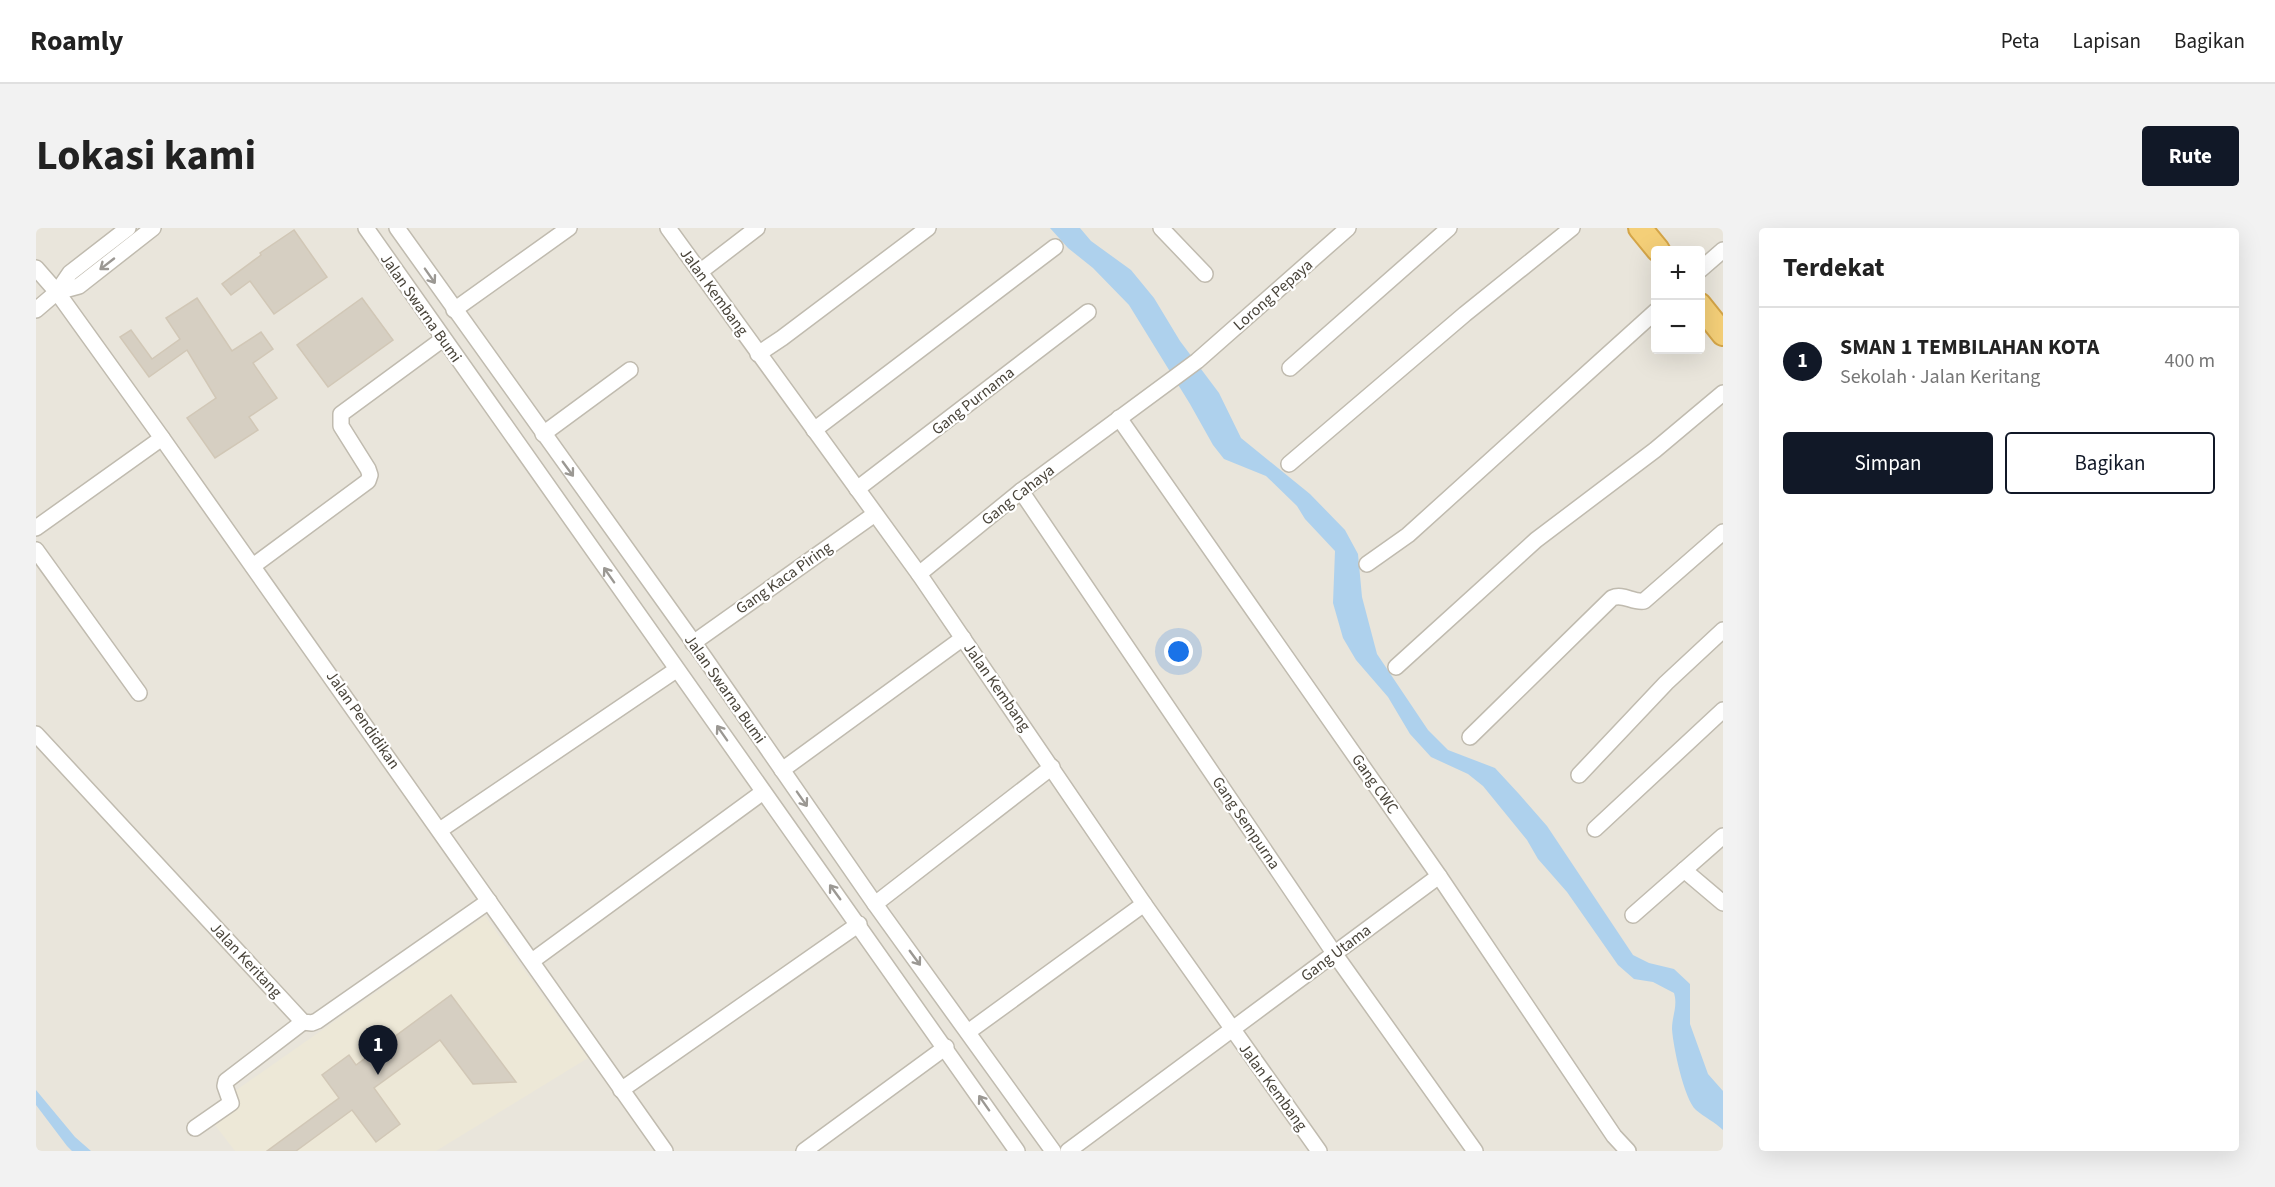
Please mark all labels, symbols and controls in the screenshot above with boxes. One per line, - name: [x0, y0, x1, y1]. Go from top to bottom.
- text: Roamly: [30, 21, 123, 61]
- text: Peta: [2001, 26, 2040, 56]
- text: Lapisan: [2073, 26, 2141, 56]
- text: Bagikan: [2174, 26, 2245, 56]
- text: Lokasi kami: [36, 126, 256, 186]
- button: Rute: [2142, 126, 2239, 186]
- street label: Jalan Kembang: [675, 244, 753, 340]
- map controls: [1651, 246, 1705, 354]
- button: +: [1651, 246, 1705, 300]
- street label: Jalan Swarna Bumi: [375, 249, 467, 367]
- text: Terdekat: [1783, 249, 1885, 286]
- street label: Lorong Pepaya: [1228, 254, 1318, 336]
- one-way arrow: [99, 257, 115, 270]
- one-way arrow: [424, 267, 436, 284]
- button: −: [1651, 300, 1705, 354]
- text: SMAN 1 TEMBILAHAN KOTA: [1840, 331, 2099, 363]
- text: 1: [1797, 347, 1808, 375]
- text: 400 m: [2165, 347, 2215, 375]
- street label: Gang Purnama: [927, 362, 1019, 440]
- text: Sekolah · Jalan Keritang: [1840, 363, 2040, 391]
- button: Simpan: [1783, 432, 1993, 494]
- button: Bagikan: [2005, 432, 2215, 494]
- one-way arrow: [562, 460, 574, 476]
- street label: Gang Cahaya: [977, 460, 1059, 530]
- street label: Gang Kaca Piring: [731, 537, 837, 619]
- one-way arrow: [603, 567, 615, 583]
- street label: Jalan Swarna Bumi: [679, 630, 771, 748]
- your location: [1164, 637, 1193, 666]
- street label: Jalan Kembang: [958, 638, 1036, 736]
- street label: Jalan Pendidikan: [321, 666, 405, 774]
- one-way arrow: [716, 725, 728, 742]
- street label: Gang CWC: [1346, 750, 1404, 818]
- street label: Gang Sempurna: [1207, 772, 1285, 874]
- one-way arrow: [796, 791, 808, 807]
- one-way arrow: [829, 884, 842, 900]
- street label: Jalan Keritang: [205, 917, 287, 1003]
- street label: Gang Utama: [1296, 919, 1376, 987]
- one-way arrow: [909, 950, 921, 966]
- pin: 1: [358, 1026, 398, 1075]
- street label: Jalan Kembang: [1234, 1039, 1312, 1135]
- one-way arrow: [978, 1095, 990, 1111]

